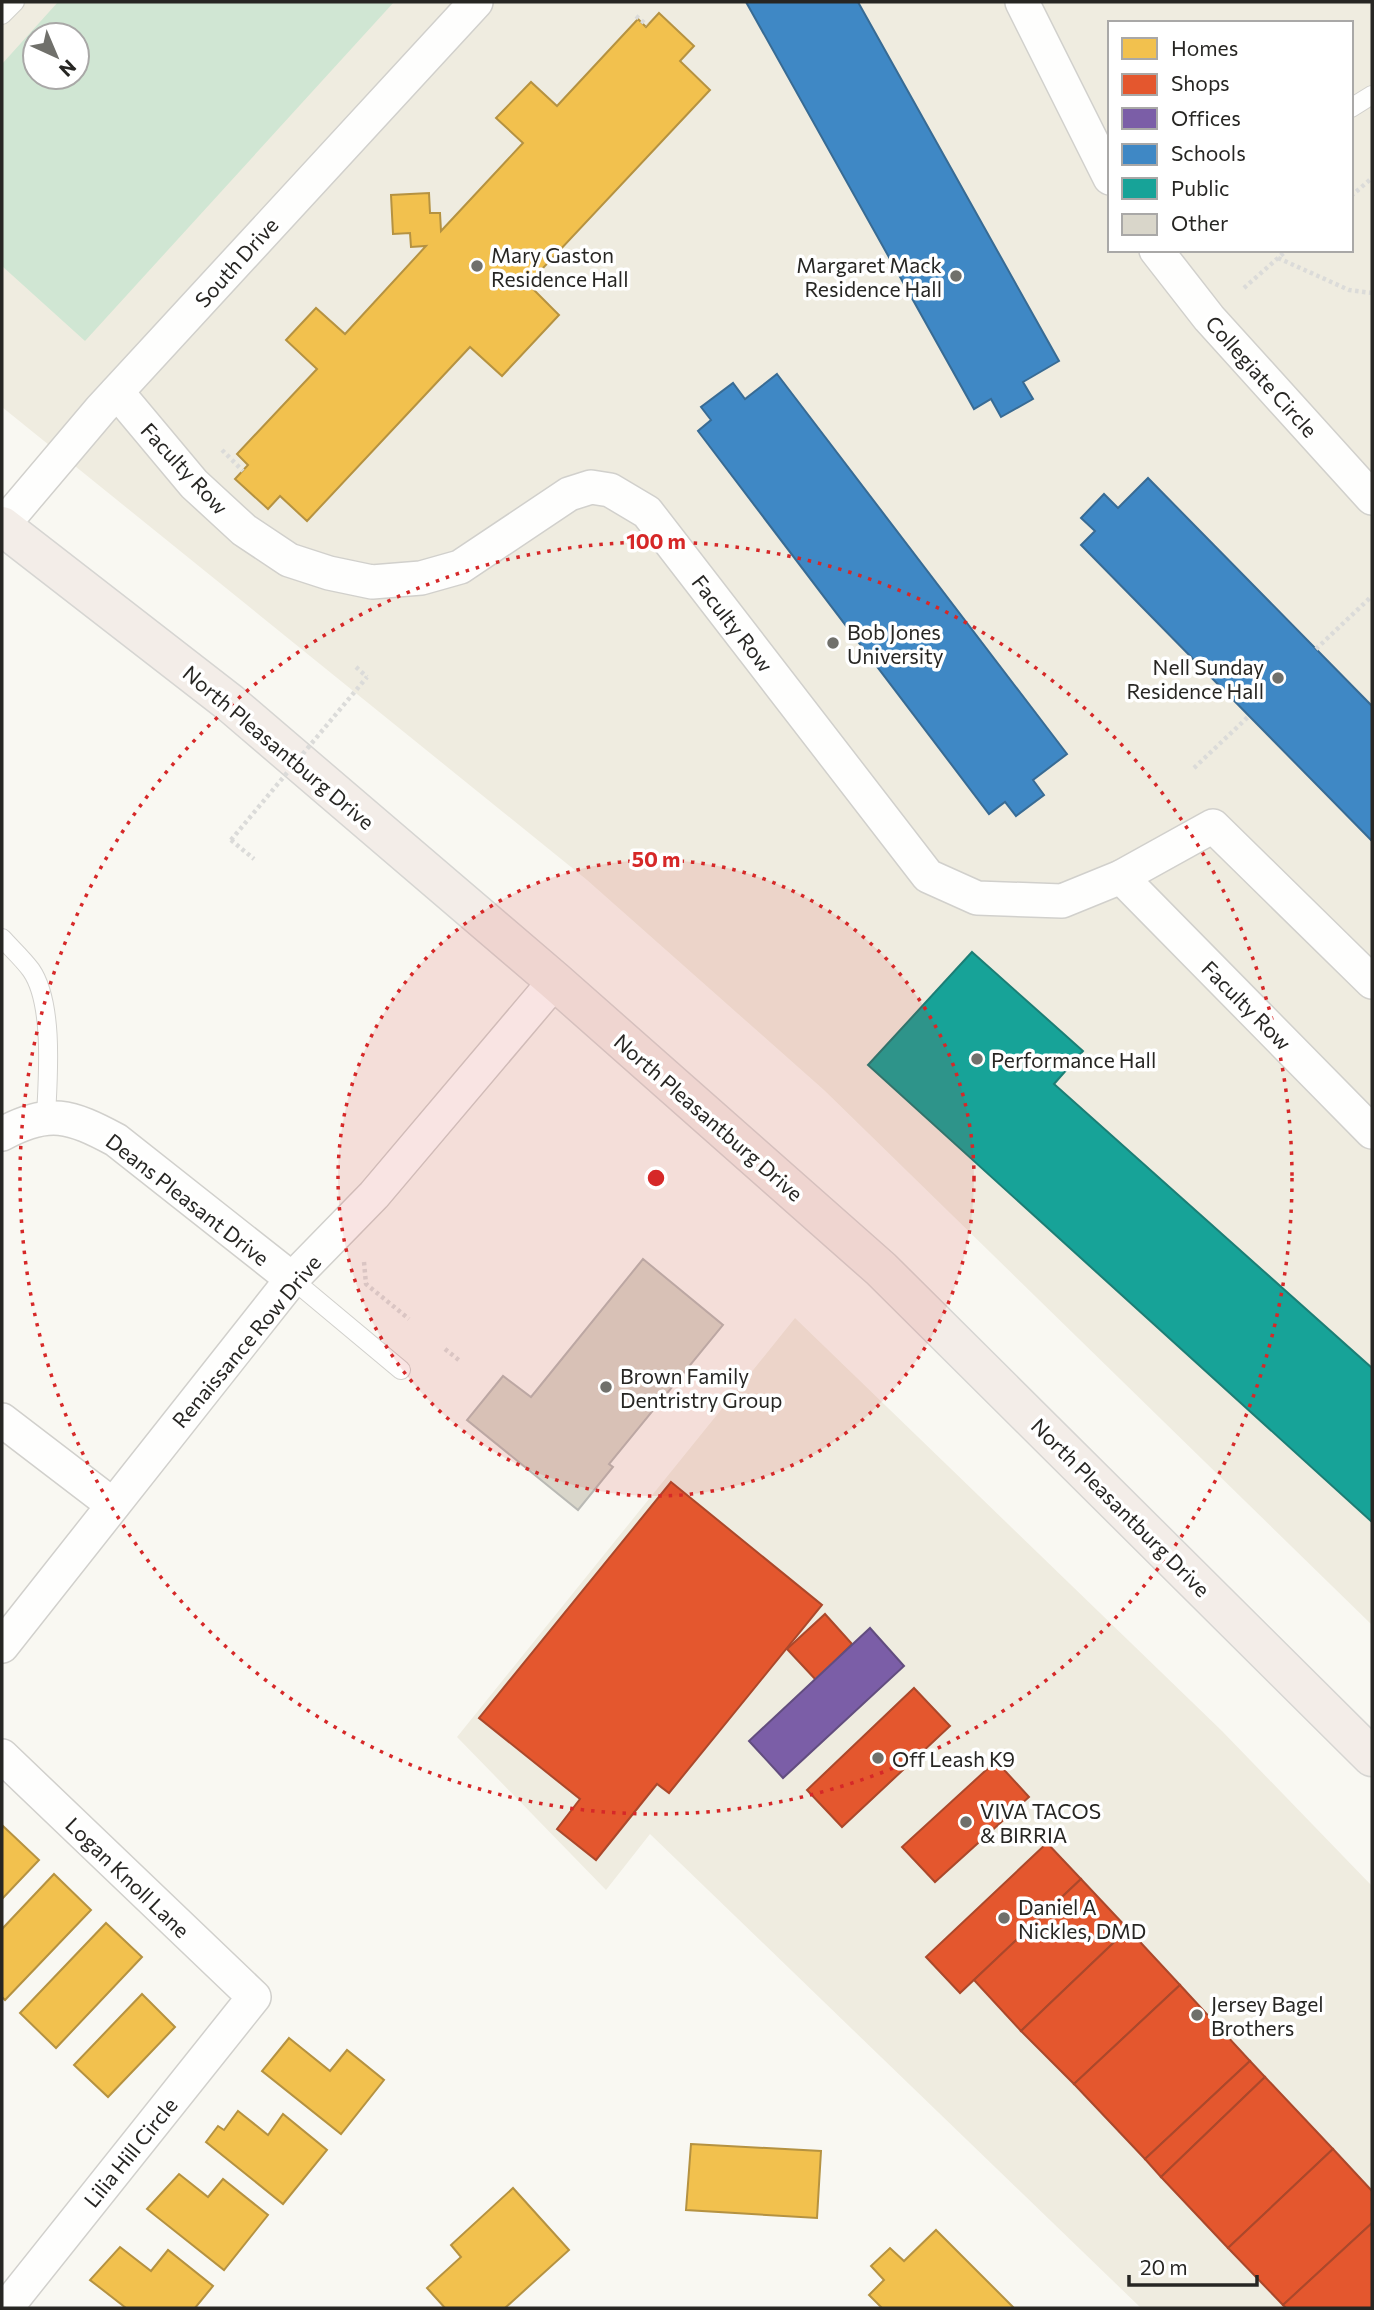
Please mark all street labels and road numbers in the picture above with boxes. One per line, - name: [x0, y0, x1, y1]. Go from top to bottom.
- street label: South Drive: [189, 212, 283, 312]
- street label: Collegiate Circle: [1201, 310, 1323, 442]
- street label: Faculty Row: [136, 417, 234, 519]
- street label: Faculty Row: [687, 570, 779, 677]
- street label: North Pleasantburg Drive: [178, 660, 380, 834]
- street label: Faculty Row: [1197, 955, 1297, 1055]
- street label: North Pleasantburg Drive: [610, 1028, 808, 1206]
- street label: Deans Pleasant Drive: [102, 1128, 274, 1270]
- street label: Renaissance Row Drive: [166, 1250, 326, 1432]
- street label: North Pleasantburg Drive: [1027, 1413, 1215, 1601]
- street label: Logan Knoll Lane: [61, 1812, 195, 1942]
- street label: Lilia Hill Circle: [78, 2092, 182, 2212]

